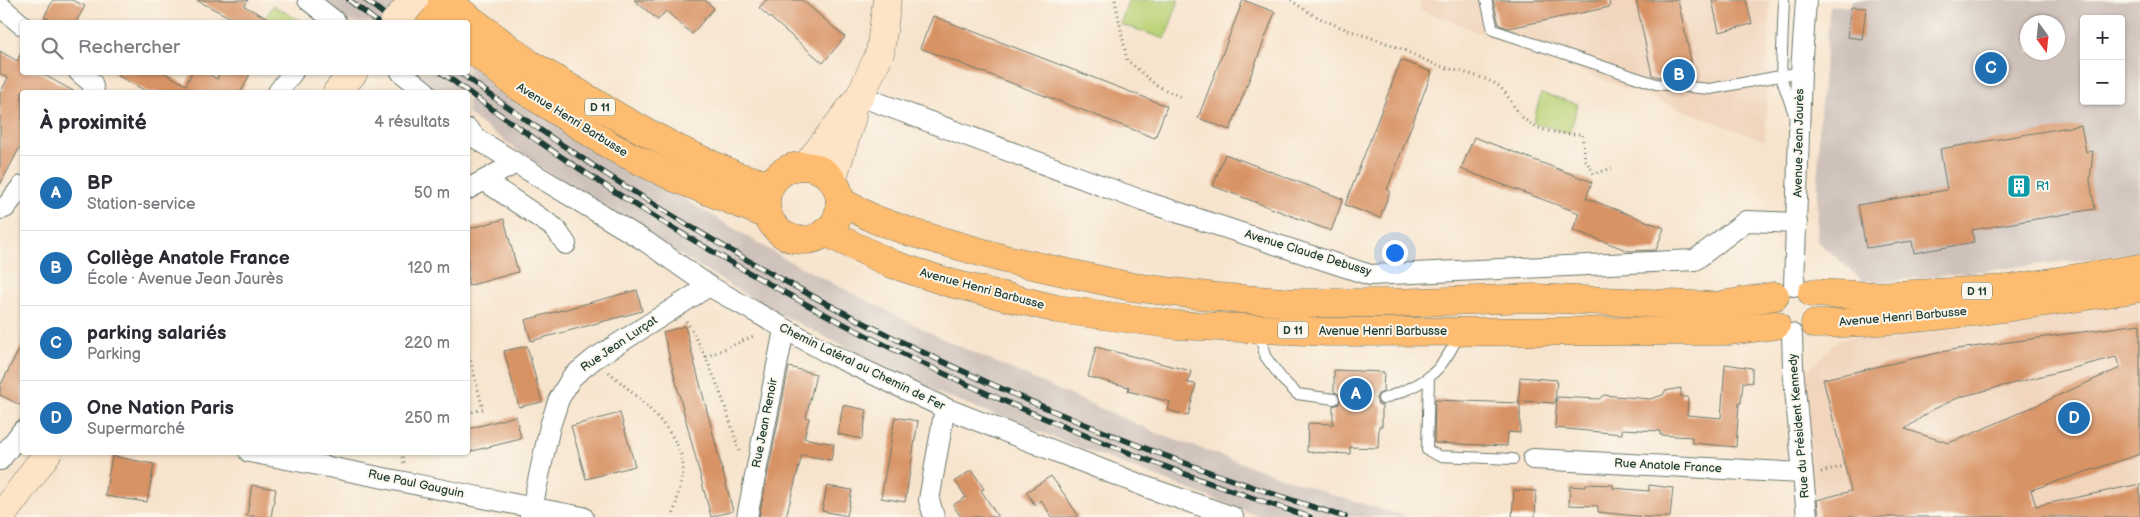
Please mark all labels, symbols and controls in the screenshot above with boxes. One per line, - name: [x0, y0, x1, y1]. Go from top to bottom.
- north arrow: [2020, 15, 2065, 60]
- map controls: [2080, 15, 2125, 105]
- button: +: [2080, 15, 2125, 60]
- search box: [20, 20, 470, 75]
- icon: search: [38, 34, 66, 62]
- text: Rechercher: [78, 36, 180, 59]
- pin: C: [1975, 49, 2007, 87]
- pin: B: [1663, 56, 1695, 94]
- button: −: [2080, 60, 2125, 105]
- street label: Avenue Henri Barbusse: [514, 80, 630, 160]
- street label: Avenue Jean Jaurès: [1791, 88, 1807, 198]
- road number: D 11: [585, 98, 615, 115]
- text: À proximité: [40, 110, 147, 135]
- text: 4 résultats: [374, 113, 450, 132]
- text: BP: [87, 172, 112, 195]
- building icon: R1: [2006, 173, 2032, 199]
- place label: R1: [2036, 179, 2049, 194]
- text: A: [51, 184, 61, 203]
- text: 50 m: [414, 184, 450, 203]
- text: Station-service: [87, 195, 195, 214]
- street label: Avenue Claude Debussy: [1243, 227, 1374, 280]
- your location: [1382, 240, 1408, 266]
- text: Collège Anatole France: [87, 247, 290, 270]
- text: B: [50, 259, 62, 278]
- text: 120 m: [407, 259, 450, 278]
- street label: Avenue Henri Barbusse: [918, 265, 1046, 313]
- text: École · Avenue Jean Jaurès: [87, 270, 283, 289]
- road number: D 11: [1962, 282, 1992, 300]
- street label: Avenue Henri Barbusse: [1838, 304, 1968, 330]
- street label: Rue Jean Lurçat: [578, 313, 661, 375]
- street label: Chemin Latéral au Chemin de Fer: [777, 320, 948, 414]
- text: parking salariés: [87, 322, 226, 345]
- road number: D 11: [1278, 322, 1308, 338]
- street label: Avenue Henri Barbusse: [1319, 324, 1447, 339]
- text: C: [50, 334, 62, 353]
- text: 220 m: [404, 334, 450, 353]
- text: Parking: [87, 345, 141, 364]
- street label: Rue du Président Kennedy: [1785, 352, 1813, 499]
- pin: A: [1340, 375, 1372, 413]
- street label: Rue Jean Renoir: [749, 376, 781, 469]
- text: One Nation Paris: [87, 397, 234, 420]
- pin: D: [2058, 399, 2090, 437]
- text: D: [50, 409, 62, 428]
- text: 250 m: [404, 409, 450, 428]
- text: Supermarché: [87, 420, 185, 439]
- street label: Rue Anatole France: [1614, 456, 1722, 476]
- street label: Rue Paul Gauguin: [367, 467, 466, 502]

